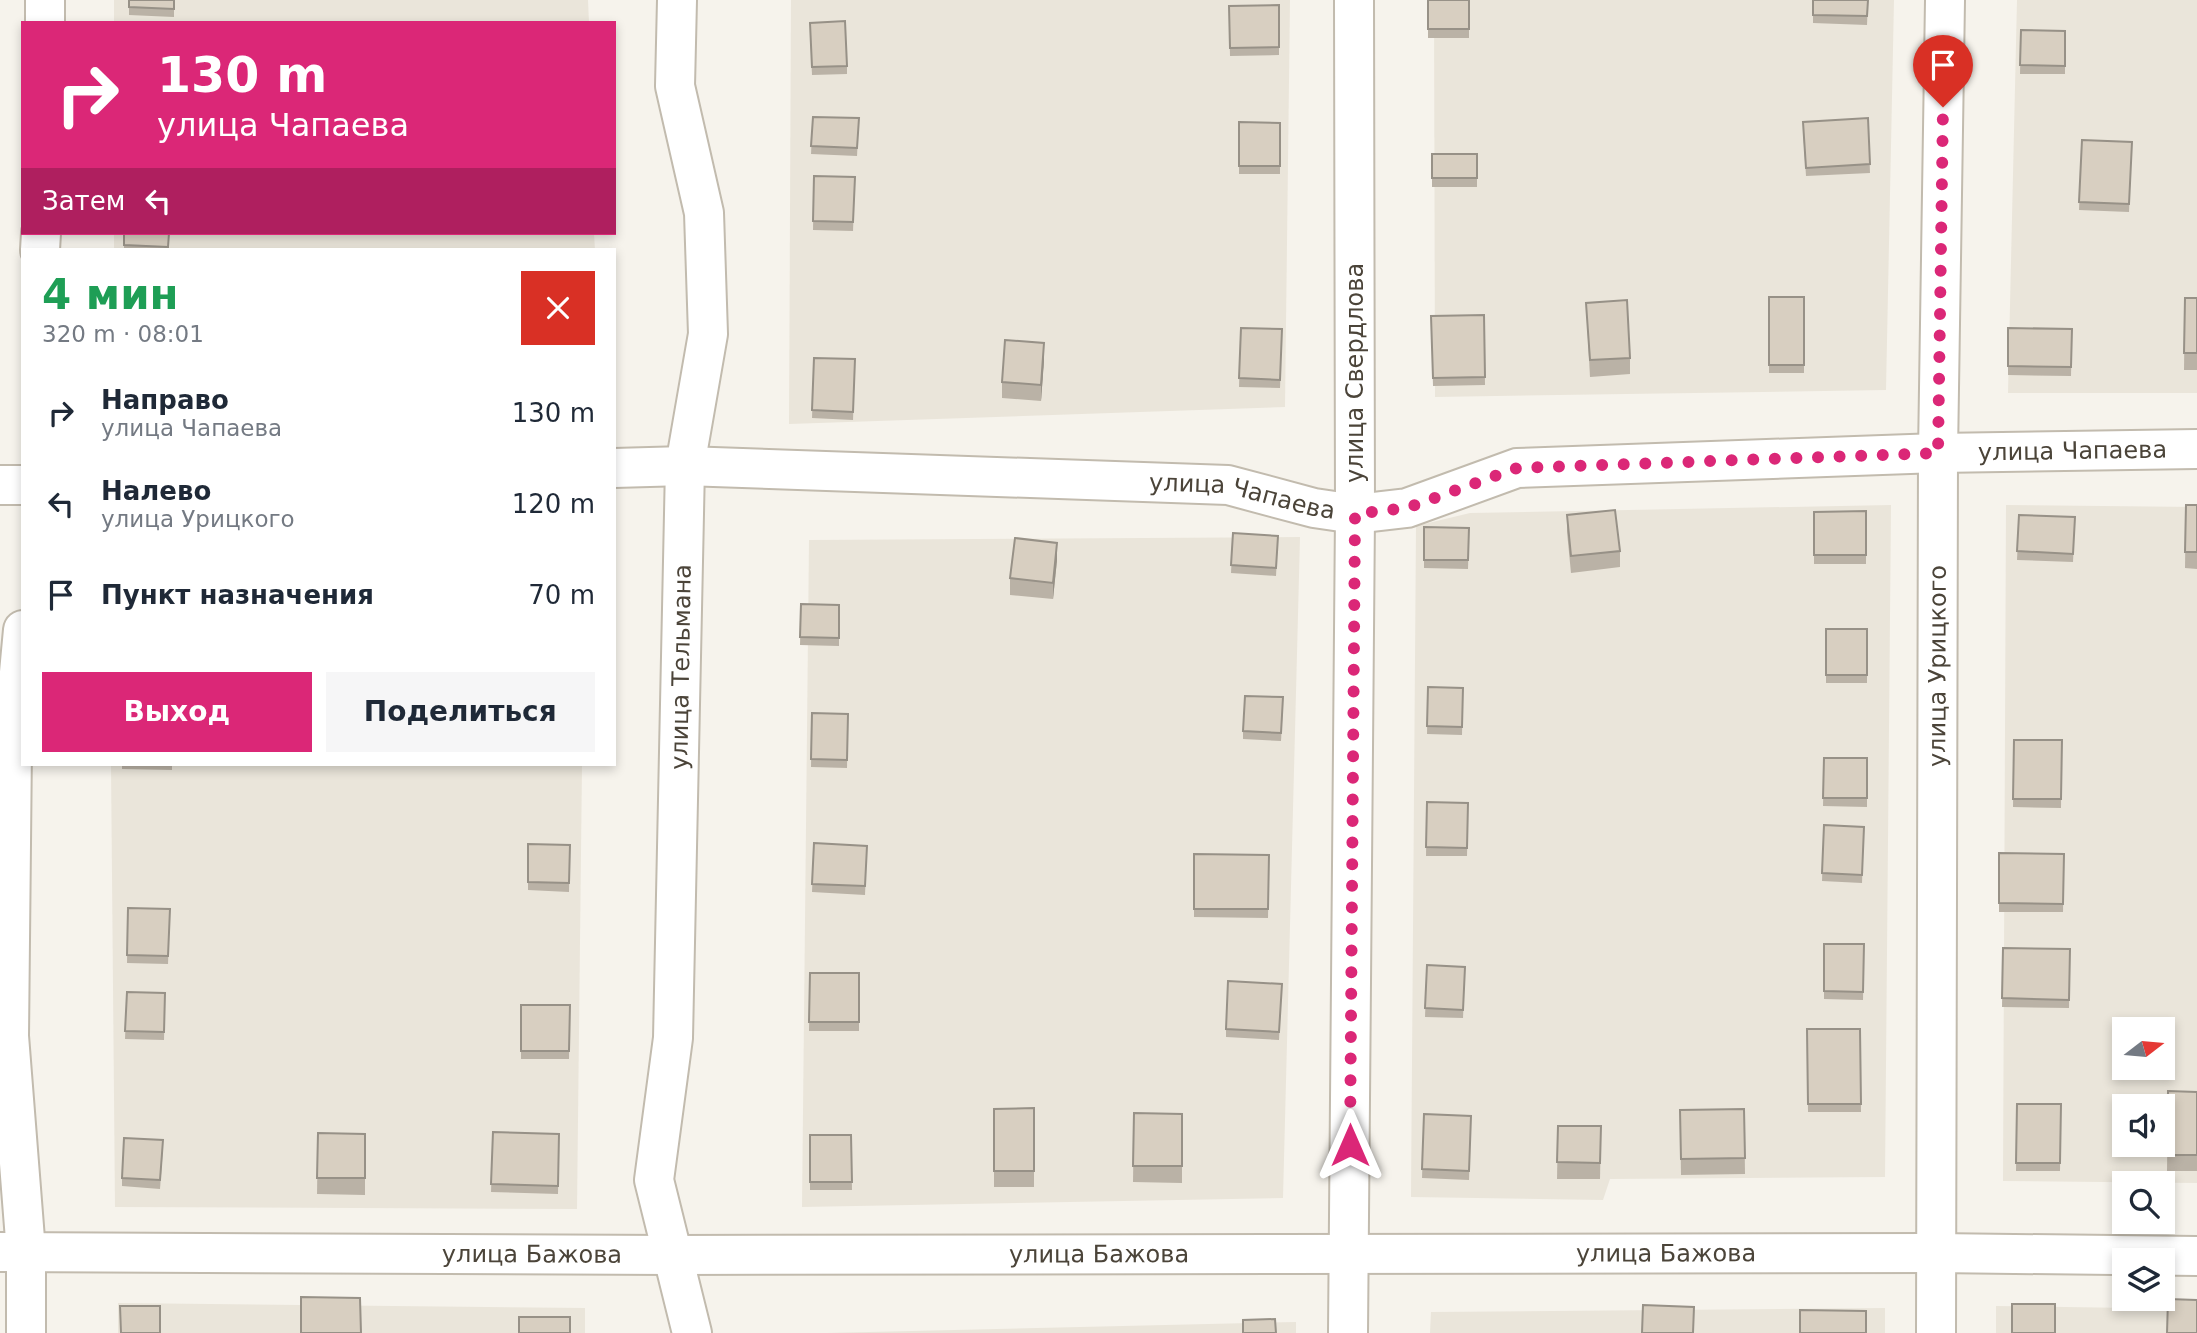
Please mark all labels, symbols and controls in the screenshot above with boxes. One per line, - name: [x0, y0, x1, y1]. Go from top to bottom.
- pin: [1913, 35, 1973, 107]
- icon: arrive: [1924, 46, 1962, 84]
- text: 130 m: [157, 47, 327, 104]
- icon: right: [42, 49, 133, 140]
- text: улица Чапаева: [157, 106, 409, 144]
- icon: left: [139, 182, 177, 220]
- text: Затем: [42, 186, 125, 216]
- street label: улица Свердлова: [1341, 263, 1369, 483]
- text: 4 мин: [42, 270, 179, 319]
- button: close: [521, 271, 595, 345]
- text: 320 m · 08:01: [42, 321, 204, 347]
- text: Направо: [101, 385, 229, 415]
- icon: right: [42, 394, 80, 432]
- text: 130 m: [512, 398, 595, 428]
- text: улица Чапаева: [101, 415, 282, 441]
- street label: улица Чапаева: [1978, 435, 2167, 466]
- street label: улица Чапаева: [1149, 468, 1337, 525]
- text: Налево: [101, 476, 211, 506]
- icon: left: [42, 485, 80, 523]
- text: 120 m: [512, 489, 595, 519]
- text: улица Урицкого: [101, 506, 295, 532]
- street label: улица Тельмана: [665, 564, 697, 770]
- street label: улица Урицкого: [1923, 565, 1952, 767]
- icon: arrive: [42, 576, 80, 614]
- text: Пункт назначения: [101, 580, 374, 610]
- text: 70 m: [528, 580, 595, 610]
- button: Выход: [42, 672, 312, 752]
- button: Поделиться: [326, 672, 595, 752]
- north arrow: [2112, 1017, 2175, 1080]
- map controls: [2112, 1017, 2175, 1311]
- button: sound: [2112, 1094, 2175, 1157]
- position arrow: [1313, 1108, 1387, 1182]
- button: search: [2112, 1171, 2175, 1234]
- street label: улица Бажова: [1576, 1239, 1756, 1268]
- street label: улица Бажова: [442, 1240, 622, 1269]
- street label: улица Бажова: [1009, 1240, 1189, 1268]
- button: layers: [2112, 1248, 2175, 1311]

